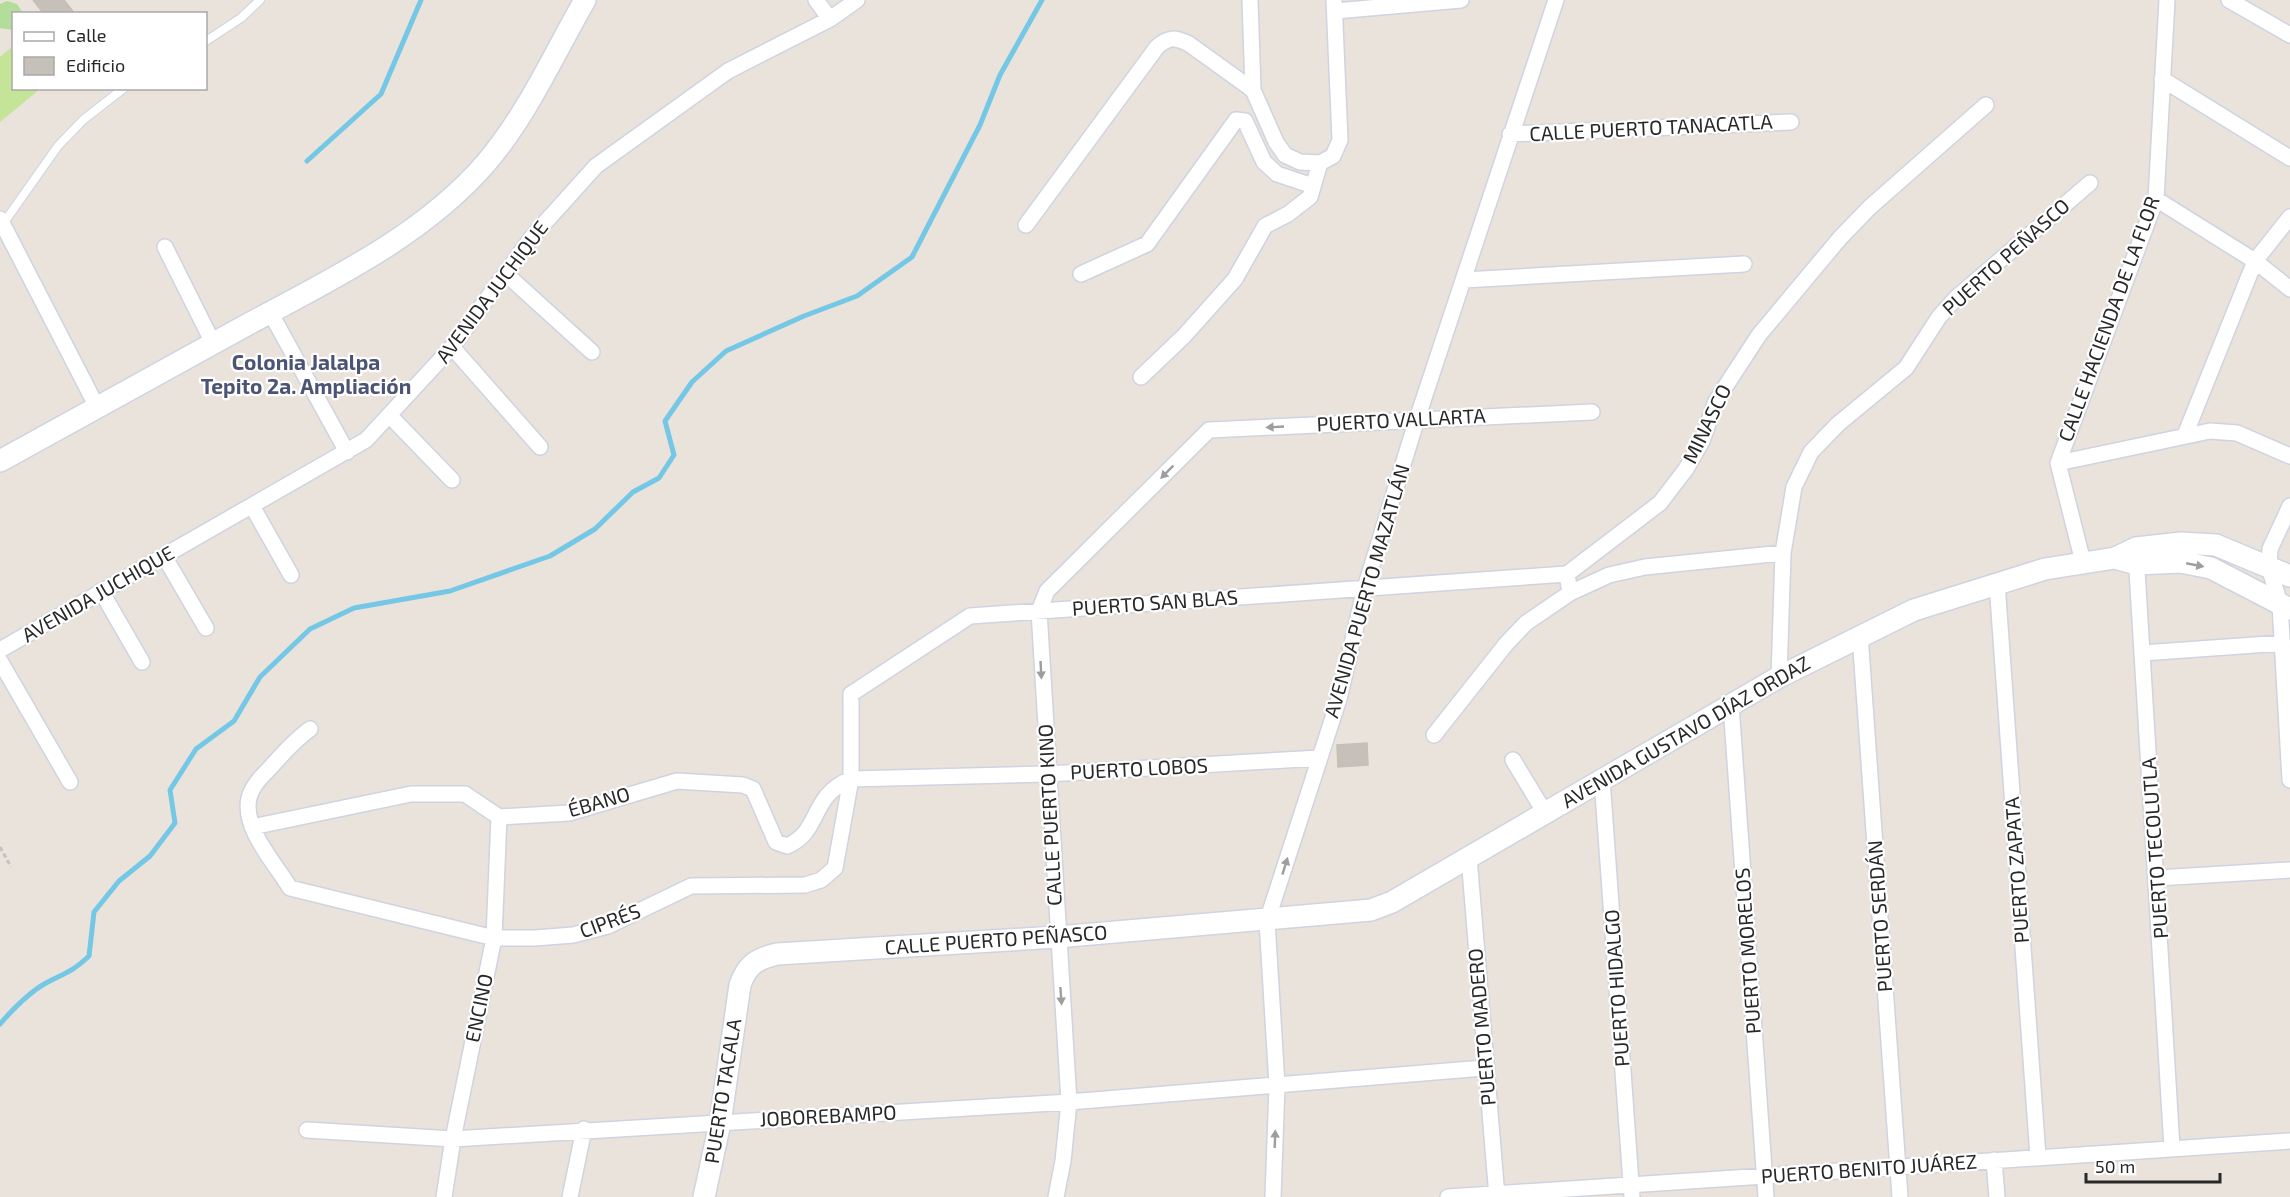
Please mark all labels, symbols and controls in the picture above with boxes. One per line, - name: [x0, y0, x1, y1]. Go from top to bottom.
- legend: [12, 12, 207, 90]
- text: Calle: [66, 24, 107, 46]
- text: Edificio: [66, 54, 125, 76]
- street label: CALLE PUERTO TANACATLA: [1529, 109, 1774, 145]
- street label: PUERTO PEÑASCO: [1937, 193, 2074, 320]
- street label: CALLE HACIENDA DE LA FLOR: [2052, 193, 2164, 445]
- street label: AVENIDA JUCHIQUE: [430, 216, 552, 367]
- district label: Colonia Jalalpa Tepito 2a. Ampliación: [201, 349, 411, 398]
- street label: MINASCO: [1677, 380, 1736, 467]
- street label: PUERTO VALLARTA: [1316, 403, 1487, 435]
- one-way arrow: [1265, 422, 1284, 431]
- street label: AVENIDA PUERTO MAZATLÁN: [1318, 461, 1414, 720]
- one-way arrow: [1161, 464, 1175, 478]
- street label: AVENIDA JUCHIQUE: [17, 540, 178, 646]
- one-way arrow: [2186, 561, 2205, 570]
- street label: PUERTO SAN BLAS: [1071, 584, 1239, 620]
- street label: AVENIDA GUSTAVO DÍAZ ORDAZ: [1557, 650, 1814, 812]
- one-way arrow: [1037, 660, 1046, 679]
- street label: CALLE PUERTO KINO: [1032, 723, 1066, 907]
- street label: PUERTO LOBOS: [1069, 752, 1208, 784]
- street label: PUERTO TECOLUTLA: [2136, 756, 2172, 940]
- street label: ÉBANO: [565, 781, 633, 821]
- street label: PUERTO ZAPATA: [1999, 796, 2033, 944]
- street label: PUERTO SERDÁN: [1862, 839, 1896, 993]
- one-way arrow: [1281, 857, 1290, 875]
- street label: PUERTO MORELOS: [1729, 867, 1765, 1035]
- street label: CIPRÉS: [576, 898, 643, 942]
- street label: PUERTO HIDALGO: [1599, 909, 1633, 1068]
- street label: CALLE PUERTO PEÑASCO: [884, 919, 1108, 959]
- street label: PUERTO MADERO: [1462, 947, 1500, 1107]
- street label: ENCINO: [459, 971, 497, 1044]
- one-way arrow: [1056, 986, 1066, 1005]
- street label: PUERTO TACALA: [699, 1016, 745, 1165]
- street label: JOBOREBAMPO: [759, 1099, 897, 1131]
- one-way arrow: [1270, 1129, 1280, 1148]
- scale bar: [2086, 1146, 2220, 1184]
- street label: PUERTO BENITO JUÁREZ: [1760, 1148, 1978, 1188]
- text: 50 m: [2095, 1155, 2135, 1177]

